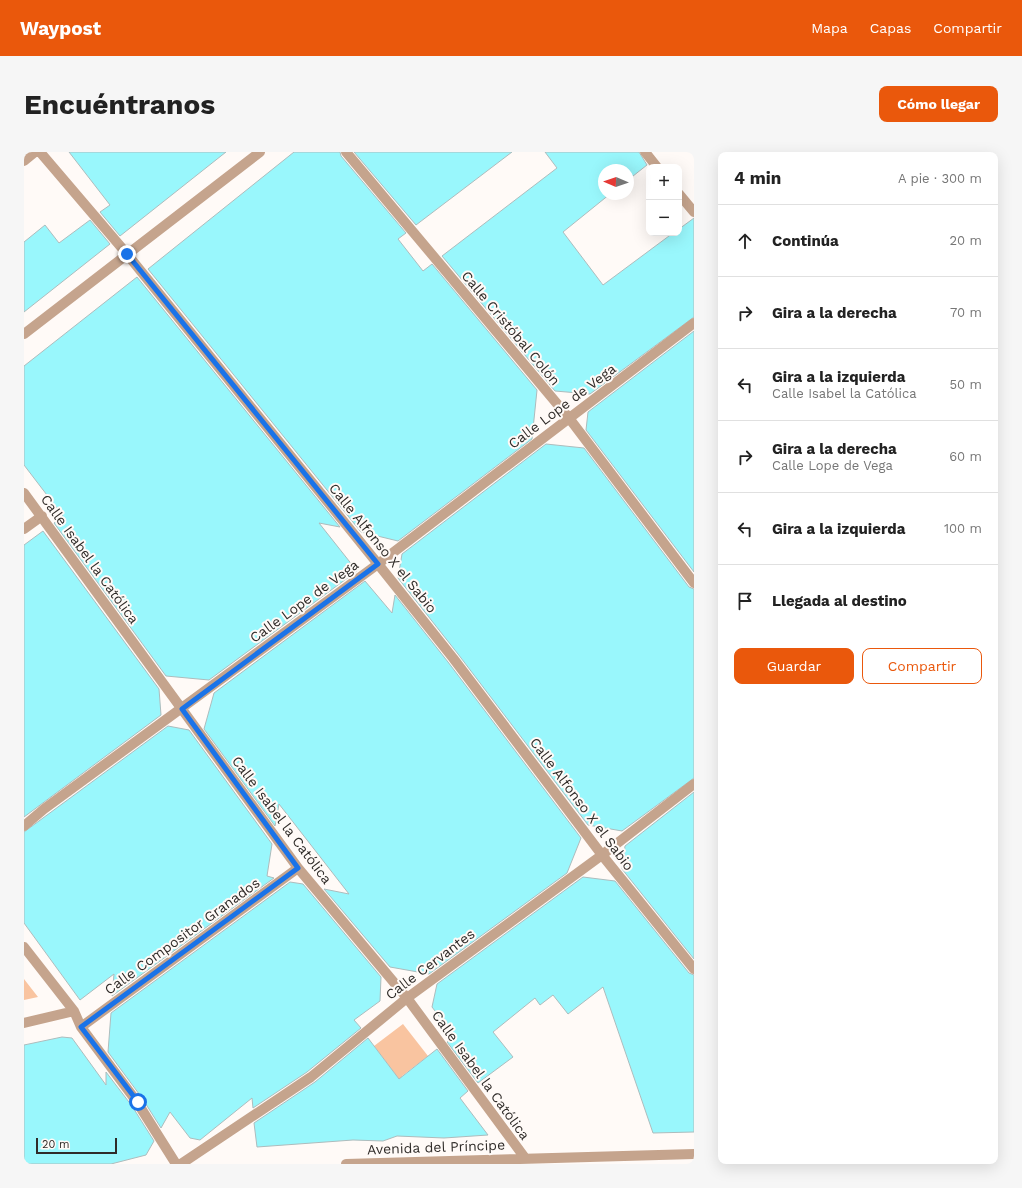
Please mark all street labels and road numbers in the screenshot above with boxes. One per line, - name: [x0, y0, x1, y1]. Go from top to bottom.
- street label: Calle Cristóbal Colón: [459, 268, 563, 388]
- street label: Calle Lope de Vega: [505, 360, 619, 452]
- street label: Calle Alfonso X el Sabio: [326, 480, 440, 616]
- street label: Calle Isabel la Católica: [38, 491, 142, 627]
- street label: Calle Lope de Vega: [247, 556, 361, 646]
- street label: Calle Alfonso X el Sabio: [527, 734, 637, 874]
- street label: Calle Isabel la Católica: [229, 753, 335, 887]
- street label: Calle Compositor Granados: [101, 874, 263, 998]
- street label: Calle Cervantes: [382, 925, 478, 1003]
- street label: Calle Isabel la Católica: [429, 1007, 533, 1143]
- street label: Avenida del Príncipe: [367, 1137, 505, 1157]

